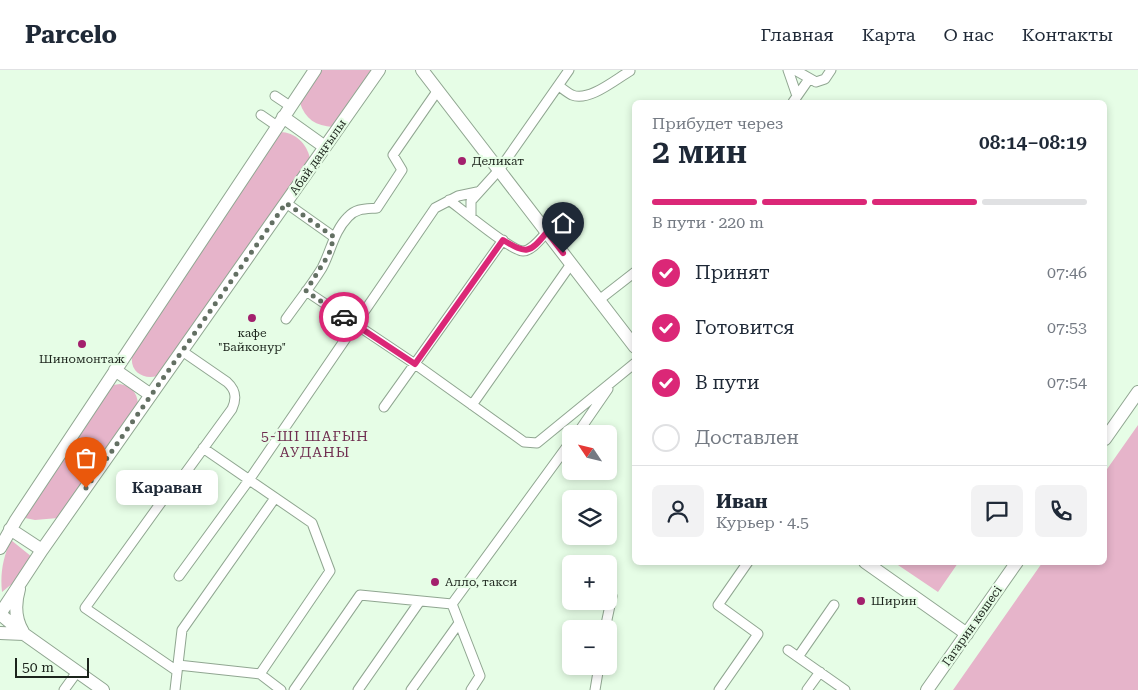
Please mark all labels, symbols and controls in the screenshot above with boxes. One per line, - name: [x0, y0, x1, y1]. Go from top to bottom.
- text: Parcelo: [25, 21, 117, 49]
- text: Главная: [761, 24, 834, 45]
- text: Карта: [862, 24, 916, 45]
- text: О нас: [944, 24, 994, 45]
- text: Контакты: [1022, 24, 1113, 45]
- text: Прибудет через: [652, 114, 783, 133]
- street label: Абай даңғылы: [287, 117, 349, 197]
- text: 08:14–08:19: [979, 131, 1087, 154]
- text: 2 мин: [652, 133, 747, 171]
- place label: Деликат: [472, 154, 524, 168]
- marker: Деликат: [456, 155, 468, 167]
- pin: [542, 202, 584, 253]
- icon: home: [549, 209, 577, 237]
- text: В пути · 220 m: [652, 213, 764, 232]
- icon: check: [652, 259, 680, 287]
- text: Принят: [695, 261, 770, 284]
- text: 07:46: [1047, 263, 1087, 282]
- courier: [319, 292, 369, 342]
- icon: car: [330, 303, 358, 331]
- marker: кафе "Байконур": [246, 312, 258, 324]
- icon: check: [652, 314, 680, 342]
- text: Готовится: [695, 316, 794, 339]
- text: 07:53: [1047, 318, 1087, 337]
- place label: кафе "Байконур": [218, 326, 286, 354]
- marker: Шиномонтаж: [76, 338, 88, 350]
- place label: Шиномонтаж: [39, 352, 125, 366]
- icon: check: [652, 369, 680, 397]
- text: В пути: [695, 371, 759, 394]
- text: 07:54: [1047, 373, 1087, 392]
- north arrow: [562, 425, 618, 480]
- map controls: [562, 425, 617, 675]
- text: Доставлен: [695, 426, 799, 449]
- district label: 5-ШІ ШАҒЫН АУДАНЫ: [261, 428, 369, 460]
- pin: [65, 437, 107, 488]
- icon: bag: [72, 444, 100, 472]
- callout: Караван: [116, 470, 218, 506]
- text: Караван: [132, 478, 202, 497]
- button: person: [652, 485, 704, 537]
- button: chat: [971, 485, 1023, 537]
- button: phone: [1035, 485, 1087, 537]
- button: layers: [562, 490, 617, 545]
- text: Иван: [716, 490, 768, 513]
- text: Курьер · 4.5: [716, 513, 809, 532]
- button: +: [562, 555, 617, 610]
- place label: Алло, такси: [445, 575, 517, 589]
- marker: Алло, такси: [429, 576, 441, 588]
- street label: Гагарин көшесі: [939, 583, 1005, 669]
- place label: Ширин: [871, 594, 917, 608]
- marker: Ширин: [855, 595, 867, 607]
- button: −: [562, 620, 617, 675]
- scale bar: [15, 655, 89, 678]
- text: 50 m: [22, 659, 54, 675]

